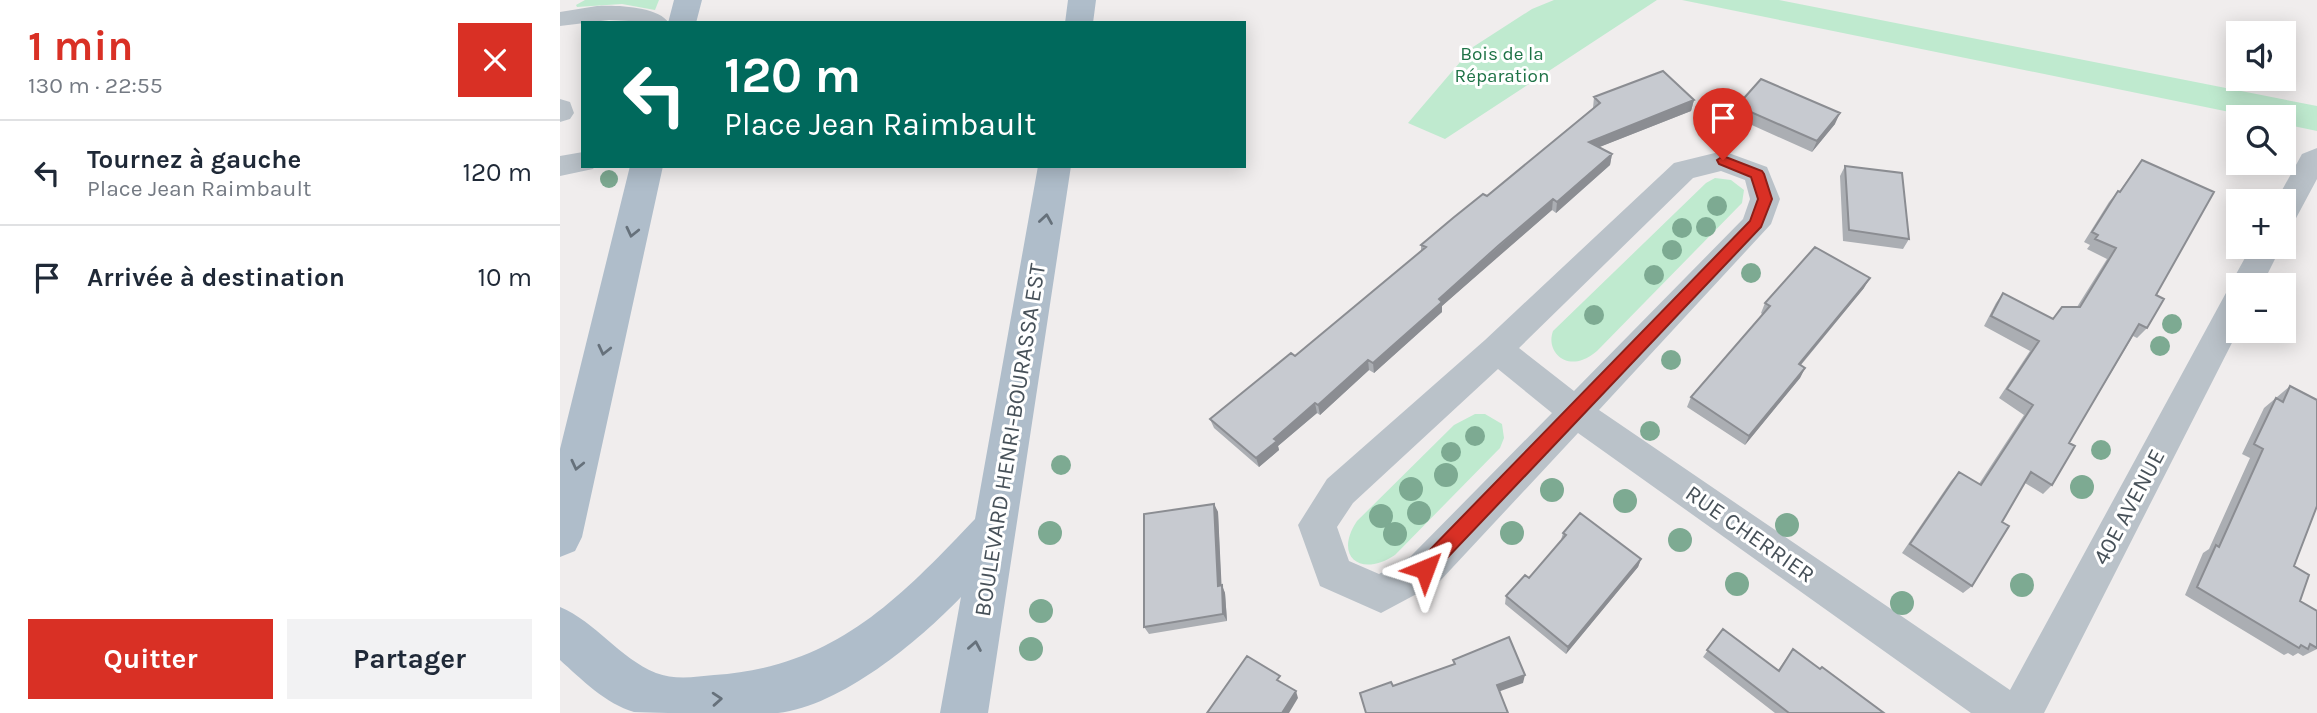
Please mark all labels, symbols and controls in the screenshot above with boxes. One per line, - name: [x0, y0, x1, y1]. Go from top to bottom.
- text: 1 min: [28, 21, 133, 71]
- map controls: [2226, 21, 2296, 343]
- button: sound: [2226, 21, 2296, 91]
- button: close: [458, 23, 532, 97]
- park label: Bois de la Réparation: [1455, 43, 1549, 87]
- text: 120 m: [724, 47, 861, 104]
- icon: left: [609, 49, 700, 140]
- text: 130 m · 22:55: [28, 72, 163, 99]
- pin: [1693, 88, 1753, 160]
- icon: arrive: [1704, 99, 1742, 137]
- button: search: [2226, 105, 2296, 175]
- text: Place Jean Raimbault: [724, 106, 1036, 143]
- text: Tournez à gauche: [87, 144, 301, 175]
- icon: left: [28, 154, 66, 192]
- text: 120 m: [462, 157, 532, 188]
- text: Place Jean Raimbault: [87, 175, 312, 202]
- button: +: [2226, 189, 2296, 259]
- one-way arrow: [1038, 213, 1053, 224]
- one-way arrow: [626, 226, 640, 238]
- icon: arrive: [28, 259, 66, 297]
- street label: BOULEVARD HENRI-BOURASSA EST: [969, 261, 1051, 618]
- text: Arrivée à destination: [87, 262, 345, 293]
- text: 10 m: [477, 262, 532, 293]
- button: −: [2226, 273, 2296, 343]
- one-way arrow: [598, 344, 612, 356]
- street label: 40E AVENUE: [2087, 445, 2171, 569]
- one-way arrow: [571, 459, 585, 471]
- street label: RUE CHERRIER: [1680, 479, 1820, 589]
- position arrow: [1388, 532, 1462, 606]
- button: Quitter: [28, 619, 273, 699]
- button: Partager: [287, 619, 532, 699]
- one-way arrow: [967, 640, 982, 652]
- one-way arrow: [712, 692, 723, 707]

